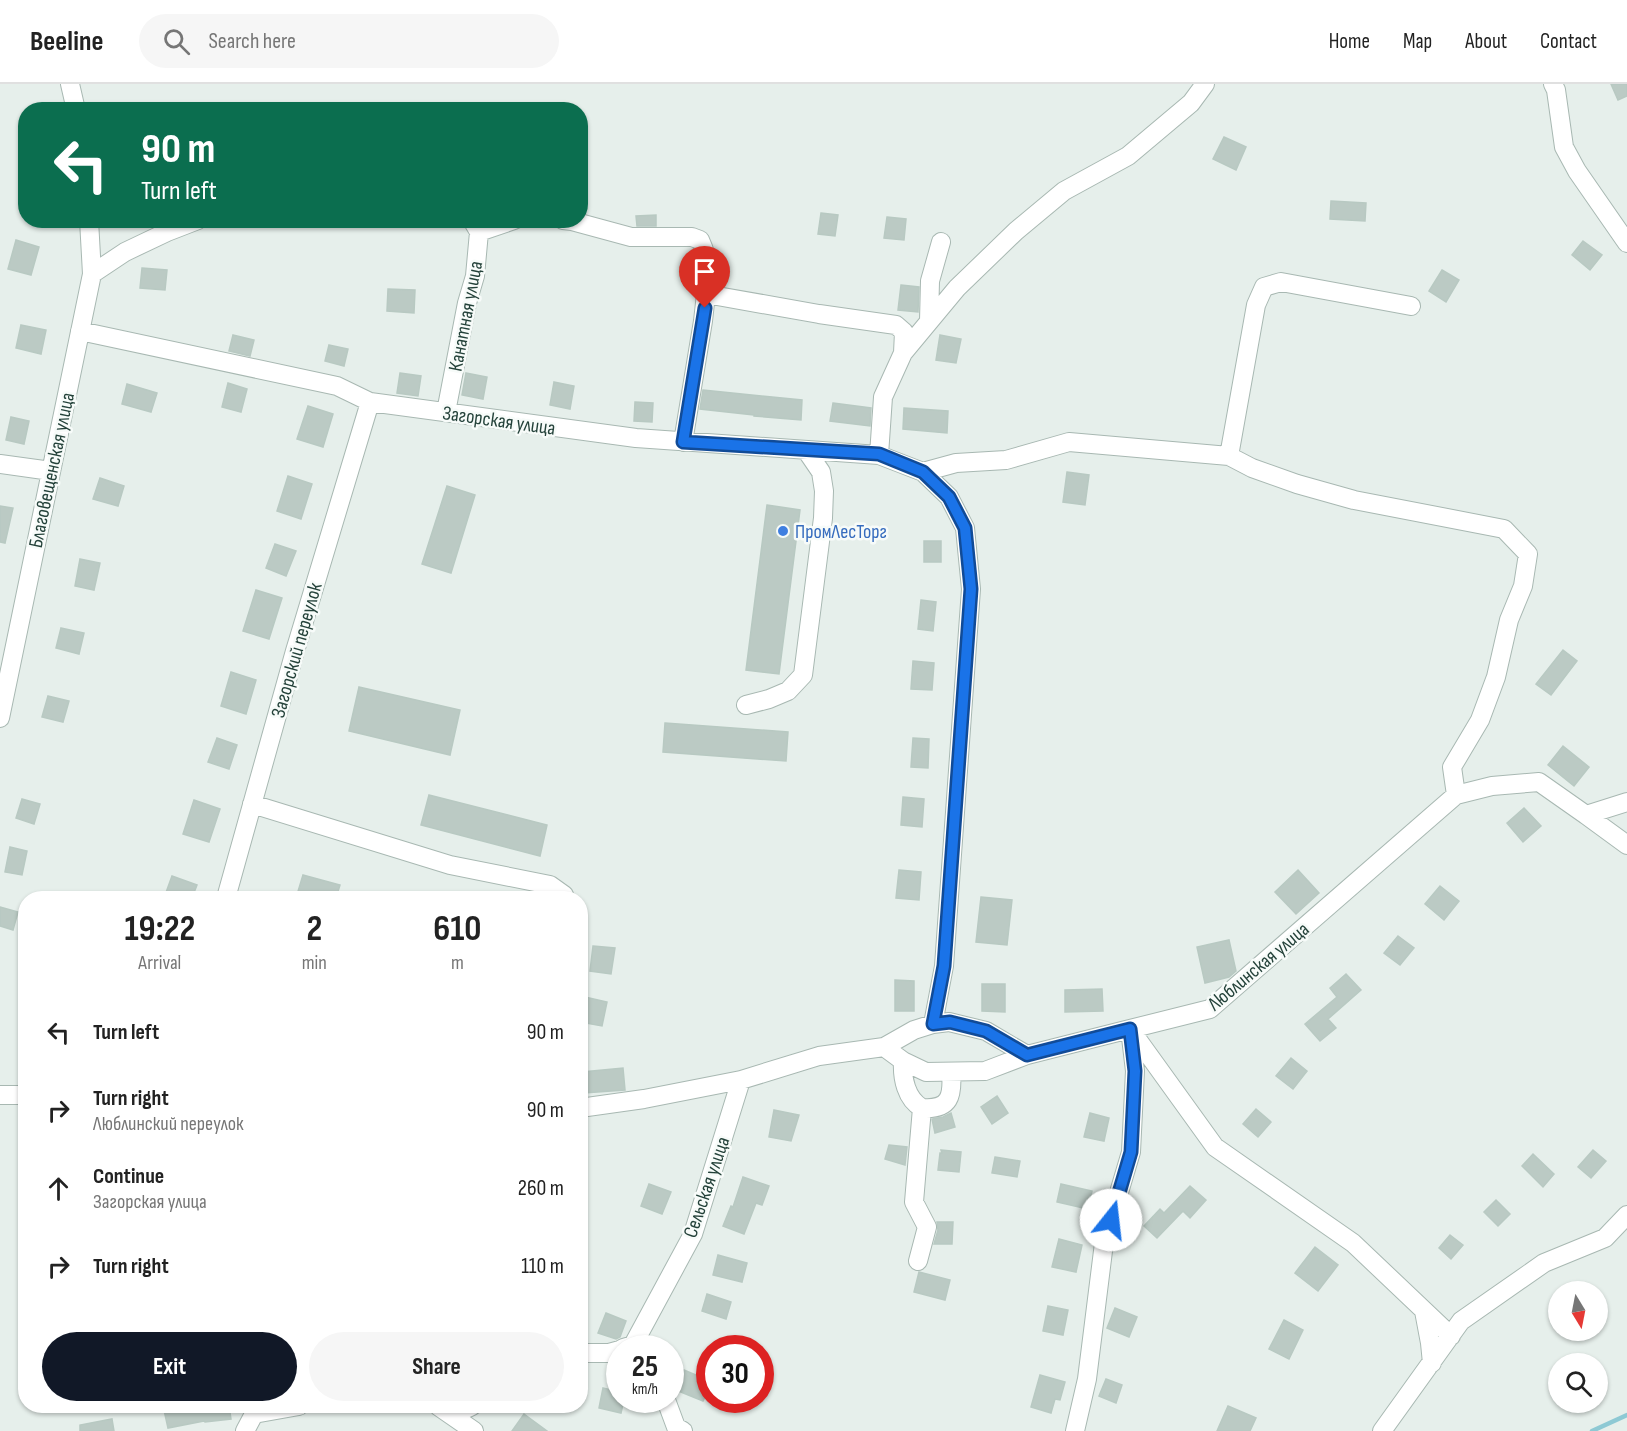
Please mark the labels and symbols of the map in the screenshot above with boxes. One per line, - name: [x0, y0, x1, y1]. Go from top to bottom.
- pin: [679, 246, 730, 308]
- street label: Канатная улица: [444, 259, 488, 373]
- street label: Благовещенская улица: [24, 390, 80, 550]
- street label: Загорская улица: [441, 401, 557, 441]
- place label: ПромЛесТорг: [795, 520, 887, 544]
- marker: ПромЛесТорг: [776, 524, 790, 538]
- street label: Загорский переулок: [266, 580, 328, 721]
- street label: Люблинская улица: [1202, 917, 1314, 1017]
- street label: Сельская улица: [678, 1134, 735, 1241]
- position arrow: [1079, 1188, 1143, 1252]
- north arrow: [1548, 1281, 1608, 1341]
- speed limit sign: 30: [696, 1335, 774, 1413]

